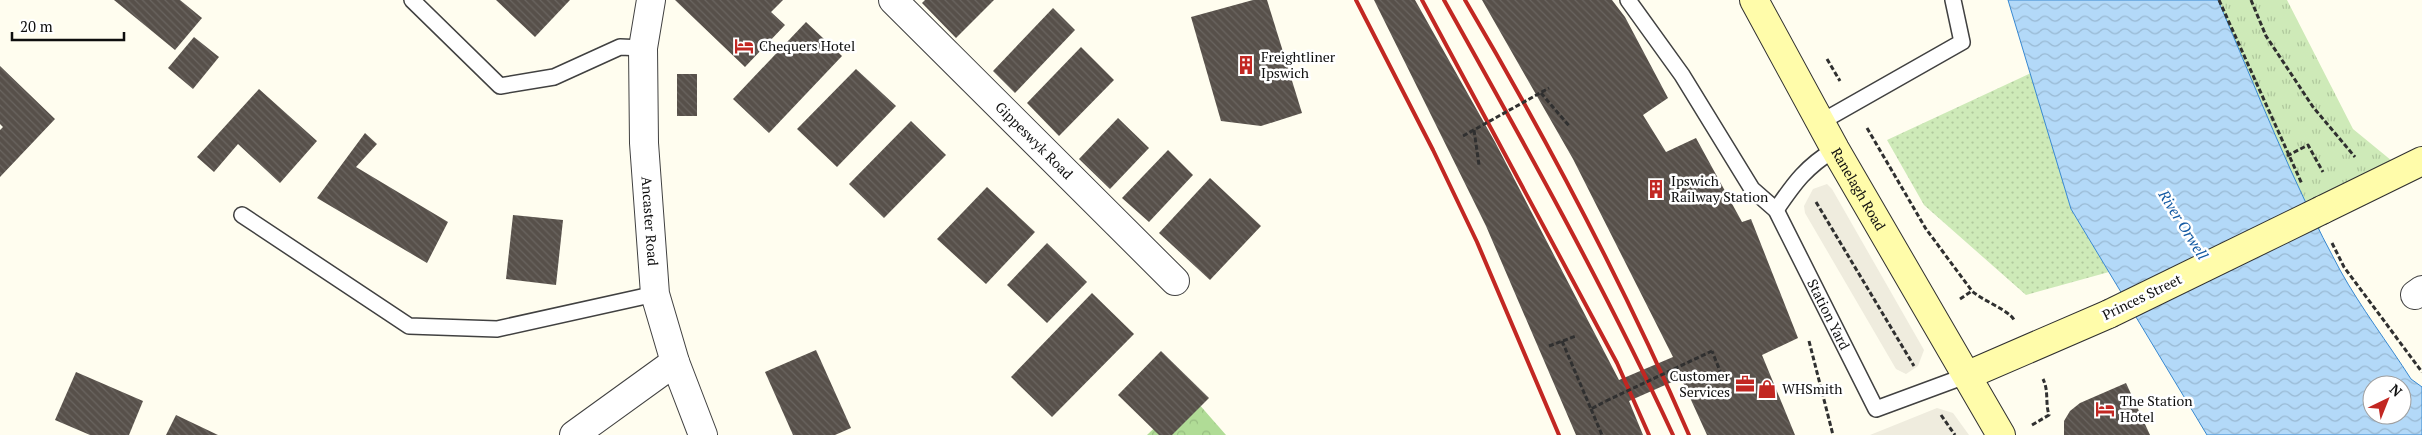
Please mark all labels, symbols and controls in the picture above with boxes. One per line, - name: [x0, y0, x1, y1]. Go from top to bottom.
- scale bar: [12, 10, 125, 42]
- text: 20 m: [20, 16, 53, 36]
- hotel icon: Chequers Hotel: [733, 35, 755, 57]
- place label: Chequers Hotel: [759, 36, 855, 55]
- place label: Freightliner Ipswich: [1261, 47, 1336, 82]
- building icon: Freightliner Ipswich: [1235, 54, 1257, 76]
- street label: Gippeswyk Road: [991, 97, 1077, 183]
- street label: Ranelagh Road: [1827, 144, 1890, 234]
- place label: Ipswich Railway Station: [1671, 171, 1769, 206]
- street label: Ancaster Road: [637, 176, 663, 267]
- building icon: Ipswich Railway Station: [1645, 178, 1667, 200]
- water label: River Orwell: [2154, 185, 2214, 264]
- street label: Princes Street: [2099, 269, 2185, 324]
- street label: Station Yard: [1803, 276, 1855, 353]
- place label: Customer Services: [1669, 366, 1731, 401]
- office icon: Customer Services: [1734, 373, 1756, 395]
- north arrow: [2362, 375, 2412, 425]
- shop icon: WHSmith: [1756, 378, 1778, 400]
- place label: WHSmith: [1782, 379, 1842, 398]
- text: N: [2386, 380, 2407, 401]
- place label: The Station Hotel: [2120, 391, 2193, 426]
- hotel icon: The Station Hotel: [2094, 398, 2116, 420]

